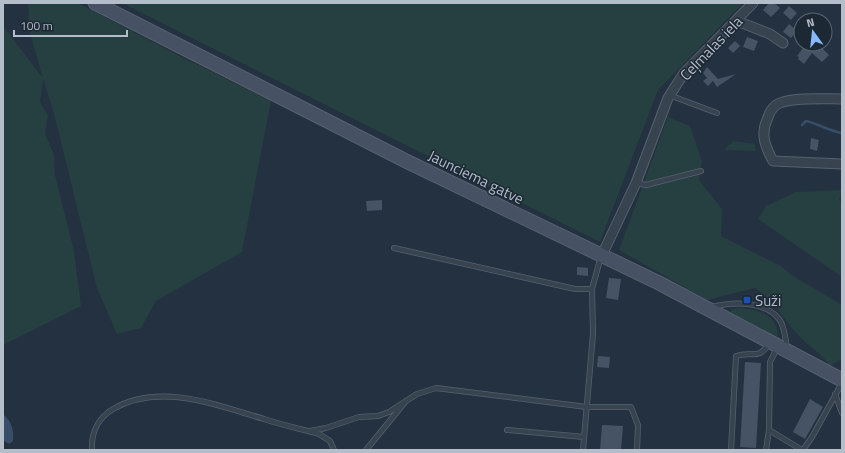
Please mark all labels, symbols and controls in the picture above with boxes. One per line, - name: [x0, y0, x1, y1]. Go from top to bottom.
- street label: Ceļmalas iela: [674, 10, 748, 86]
- scale bar: [14, 12, 127, 38]
- north arrow: [793, 12, 833, 52]
- text: N: [805, 14, 816, 31]
- text: 100 m: [20, 16, 53, 35]
- street label: Jaunciema gatve: [424, 144, 528, 210]
- place label: Suži: [755, 289, 781, 312]
- marker: Suži: [742, 295, 752, 305]

